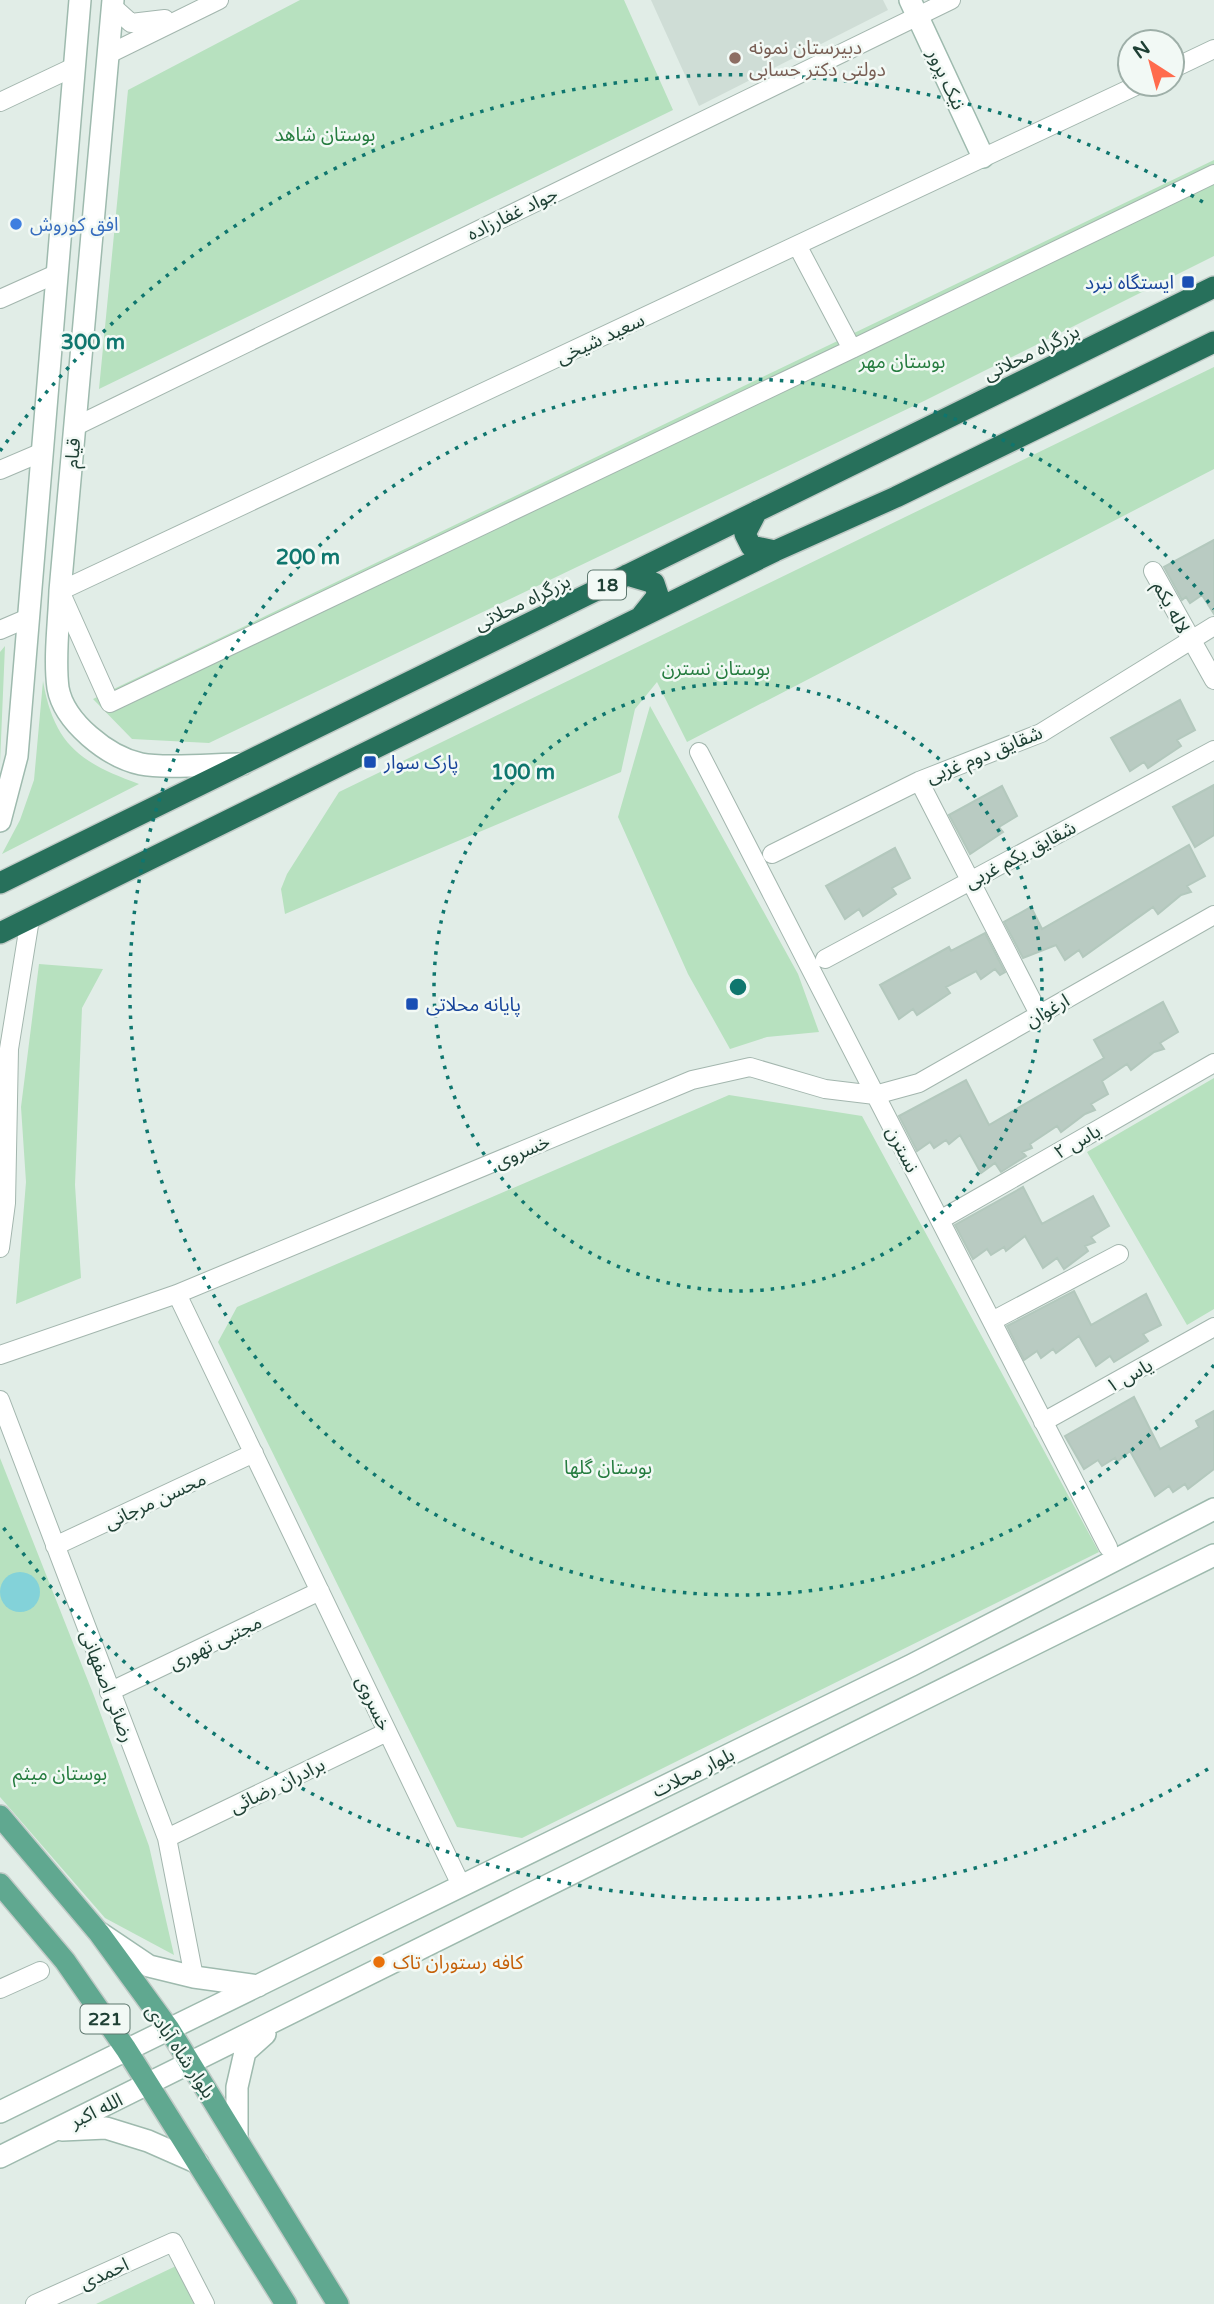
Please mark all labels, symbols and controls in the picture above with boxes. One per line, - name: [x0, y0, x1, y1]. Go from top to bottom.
- north arrow: [1116, 28, 1186, 98]
- place label: دبیرستان نمونه دولتی دکتر حسابی: [749, 37, 886, 81]
- text: N: [1129, 37, 1154, 63]
- street label: نیک پرور: [921, 45, 970, 114]
- marker: دبیرستان نمونه دولتی دکتر حسابی: [727, 50, 743, 66]
- park label: بوستان شاهد: [275, 124, 376, 146]
- street label: جواد غفارزاده: [464, 183, 561, 245]
- place label: افق کوروش: [30, 214, 119, 236]
- marker: افق کوروش: [8, 216, 24, 232]
- place label: ایستگاه نبرد: [1085, 272, 1174, 294]
- marker: ایستگاه نبرد: [1180, 274, 1196, 290]
- street label: سعید شیخی: [553, 309, 648, 369]
- street label: بزرگراه محلاتی: [980, 320, 1083, 386]
- text: 300 m: [61, 330, 125, 355]
- park label: بوستان مهر: [858, 351, 945, 373]
- street label: قیام: [61, 437, 88, 469]
- text: 200 m: [276, 545, 340, 570]
- street label: بزرگراه محلاتی: [471, 570, 574, 636]
- road number: 18: [588, 570, 626, 600]
- street label: لاله یکم: [1146, 577, 1194, 639]
- park label: بوستان نسترن: [662, 658, 770, 680]
- street label: شقایق دوم غربی: [923, 722, 1047, 791]
- place label: پارک سوار: [383, 752, 458, 775]
- marker: پارک سوار: [362, 754, 378, 770]
- text: 100 m: [491, 760, 555, 785]
- street label: شقایق یکم غربی: [961, 816, 1081, 896]
- centre of rings: [726, 975, 750, 999]
- street label: ارغوان: [1022, 990, 1073, 1032]
- place label: پایانه محلاتی: [426, 994, 521, 1017]
- marker: پایانه محلاتی: [404, 996, 420, 1012]
- street label: یاس ۲: [1050, 1120, 1105, 1164]
- street label: نسترن: [881, 1123, 923, 1176]
- street label: خسروی: [491, 1131, 553, 1173]
- street label: یاس ۱: [1102, 1354, 1157, 1398]
- park label: بوستان گلها: [564, 1457, 652, 1479]
- street label: محسن مرجانی: [101, 1468, 210, 1534]
- street label: مجتبی تهوری: [166, 1611, 265, 1675]
- street label: رضائی اصفهانی: [76, 1627, 139, 1746]
- street label: خسروی: [351, 1673, 395, 1734]
- street label: بلوار محلات: [649, 1744, 738, 1802]
- street label: برادران رضائی: [226, 1753, 329, 1818]
- park label: بوستان میثم: [13, 1763, 107, 1788]
- place label: کافه رستوران تاک: [393, 1952, 524, 1974]
- marker: کافه رستوران تاک: [371, 1954, 387, 1970]
- street label: بلوار شاه آبادی: [141, 2001, 219, 2102]
- road number: 221: [80, 2005, 130, 2034]
- street label: الله اکبر: [66, 2089, 126, 2133]
- street label: احمدی: [77, 2253, 132, 2294]

